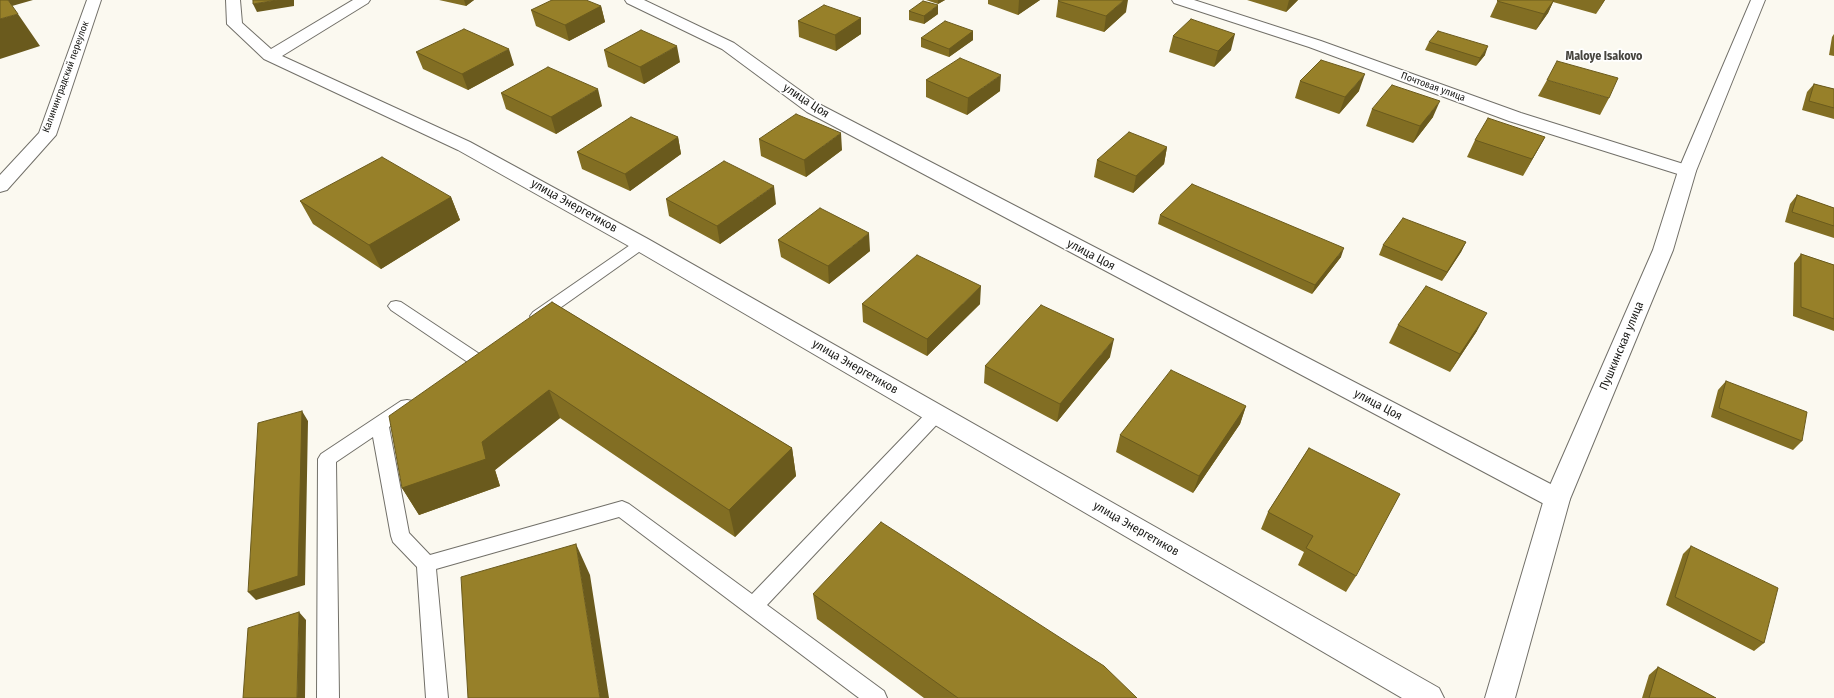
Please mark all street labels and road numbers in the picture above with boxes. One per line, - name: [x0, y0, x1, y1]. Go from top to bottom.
- street label: Калининградский переулок: [40, 20, 92, 134]
- street label: Почтовая улица: [1399, 70, 1467, 104]
- street label: улица Цоя: [780, 81, 832, 121]
- street label: улица Энергетиков: [528, 176, 620, 236]
- street label: улица Цоя: [1065, 236, 1117, 274]
- street label: Пушкинская улица: [1597, 299, 1647, 393]
- street label: улица Энергетиков: [810, 337, 900, 397]
- street label: улица Цоя: [1352, 386, 1404, 424]
- street label: улица Энергетиков: [1091, 499, 1181, 559]

